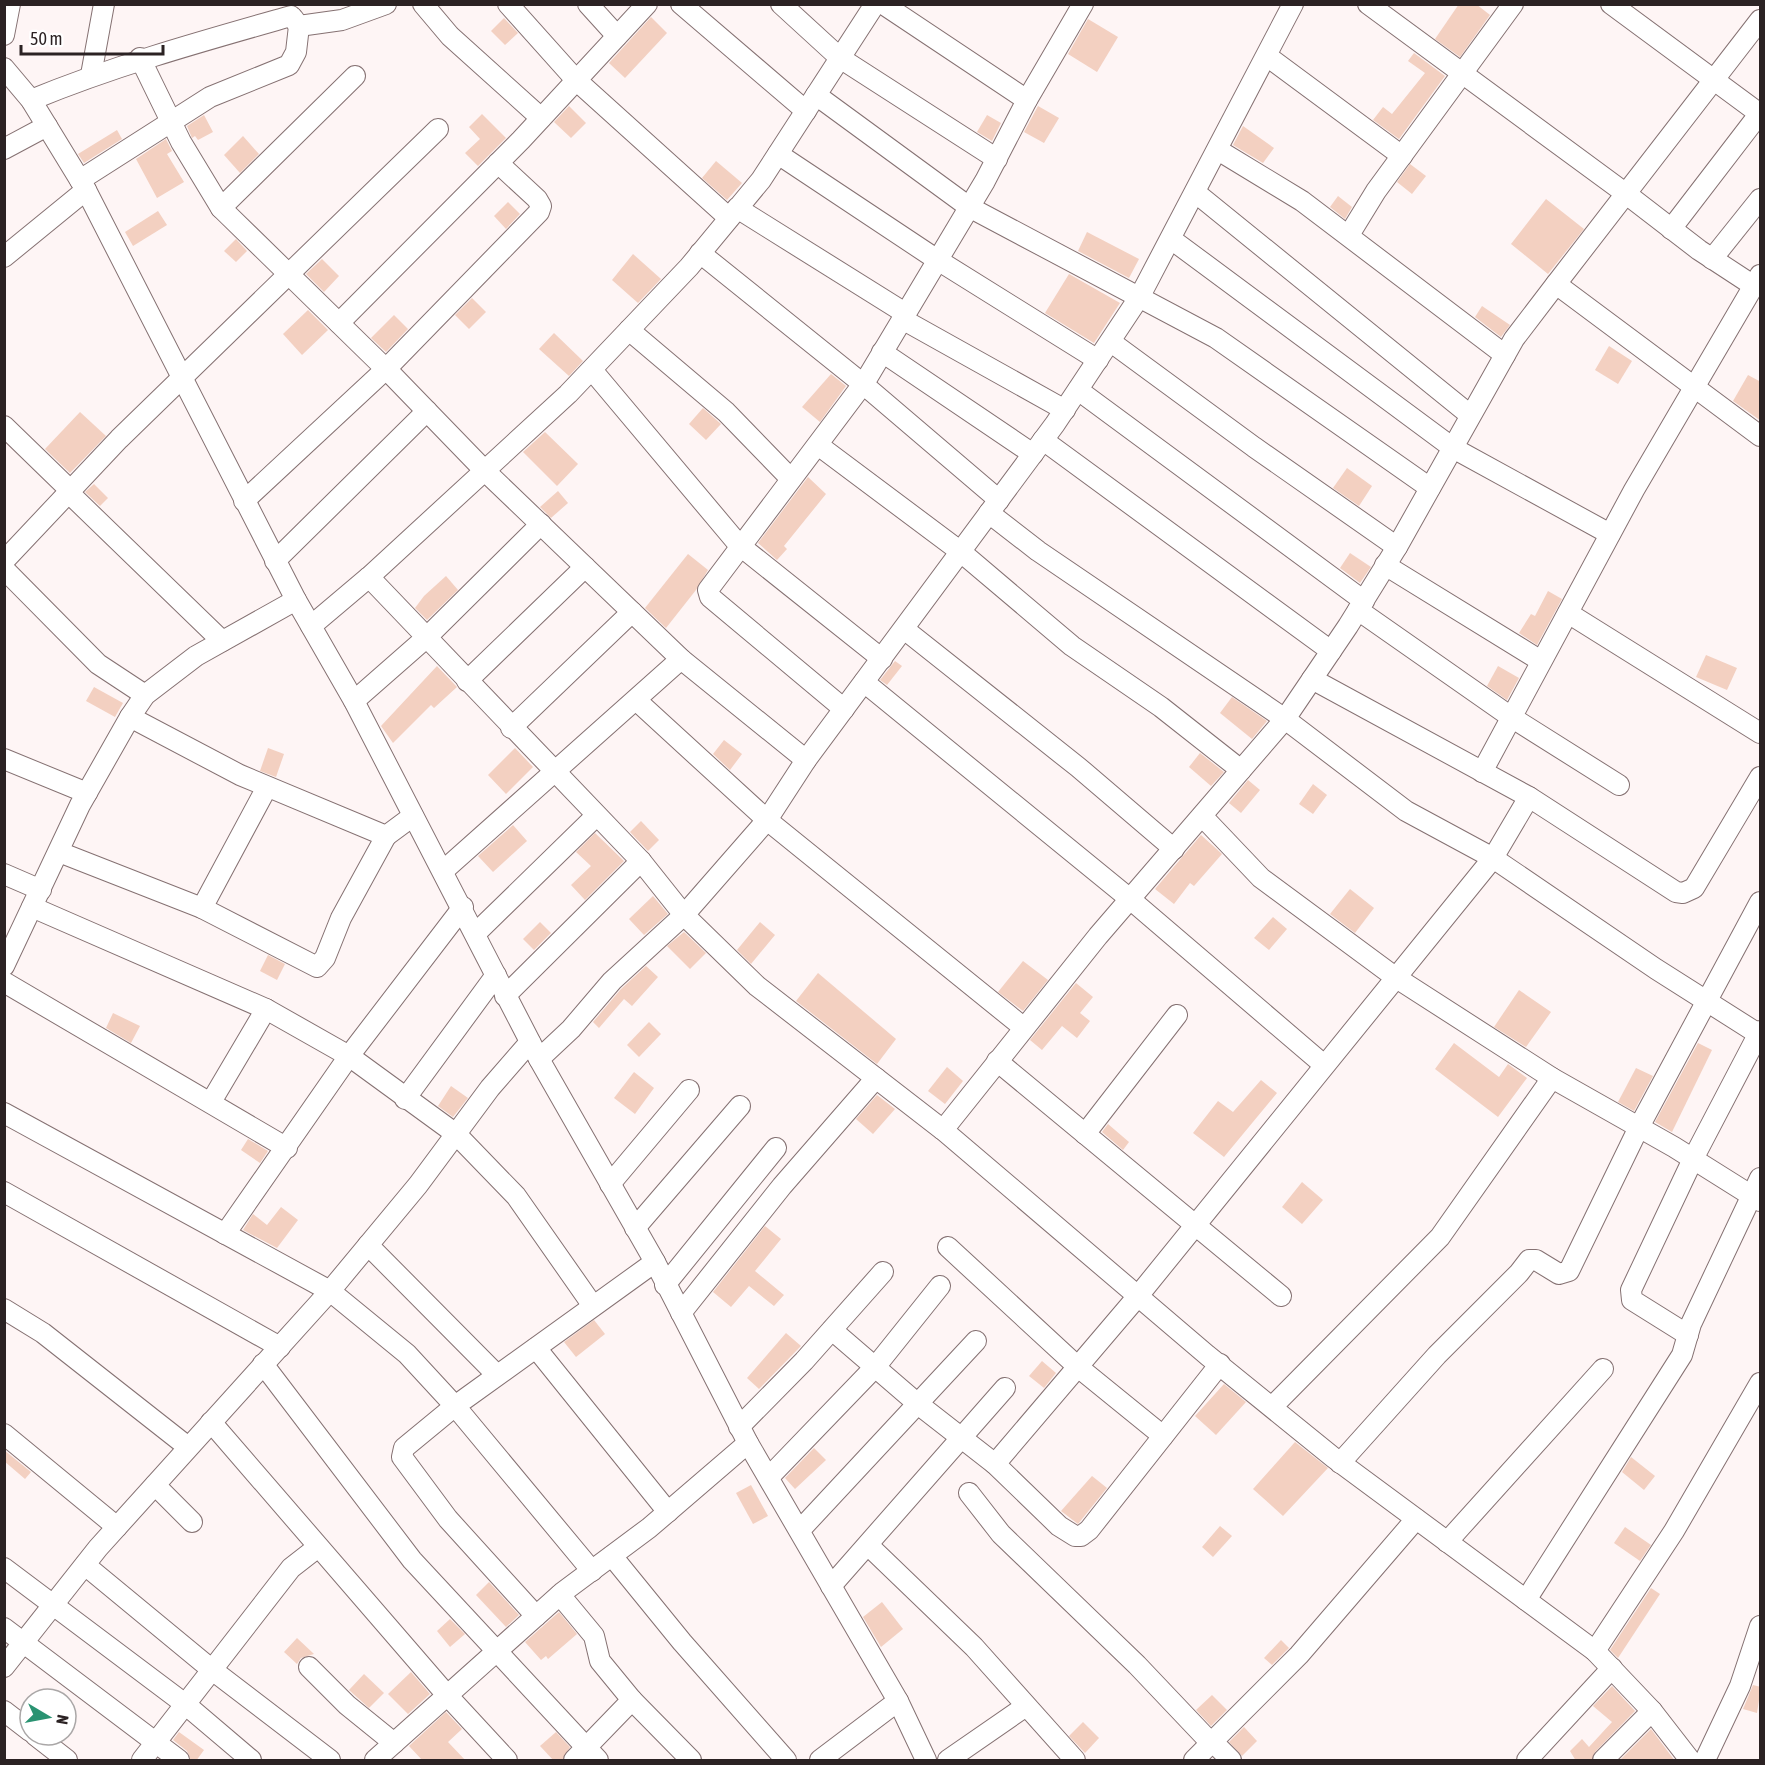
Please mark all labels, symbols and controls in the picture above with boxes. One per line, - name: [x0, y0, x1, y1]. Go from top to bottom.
- scale bar: [21, 18, 164, 56]
- text: 50 m: [30, 28, 62, 49]
- north arrow: [18, 1687, 78, 1747]
- text: N: [53, 1713, 72, 1726]

